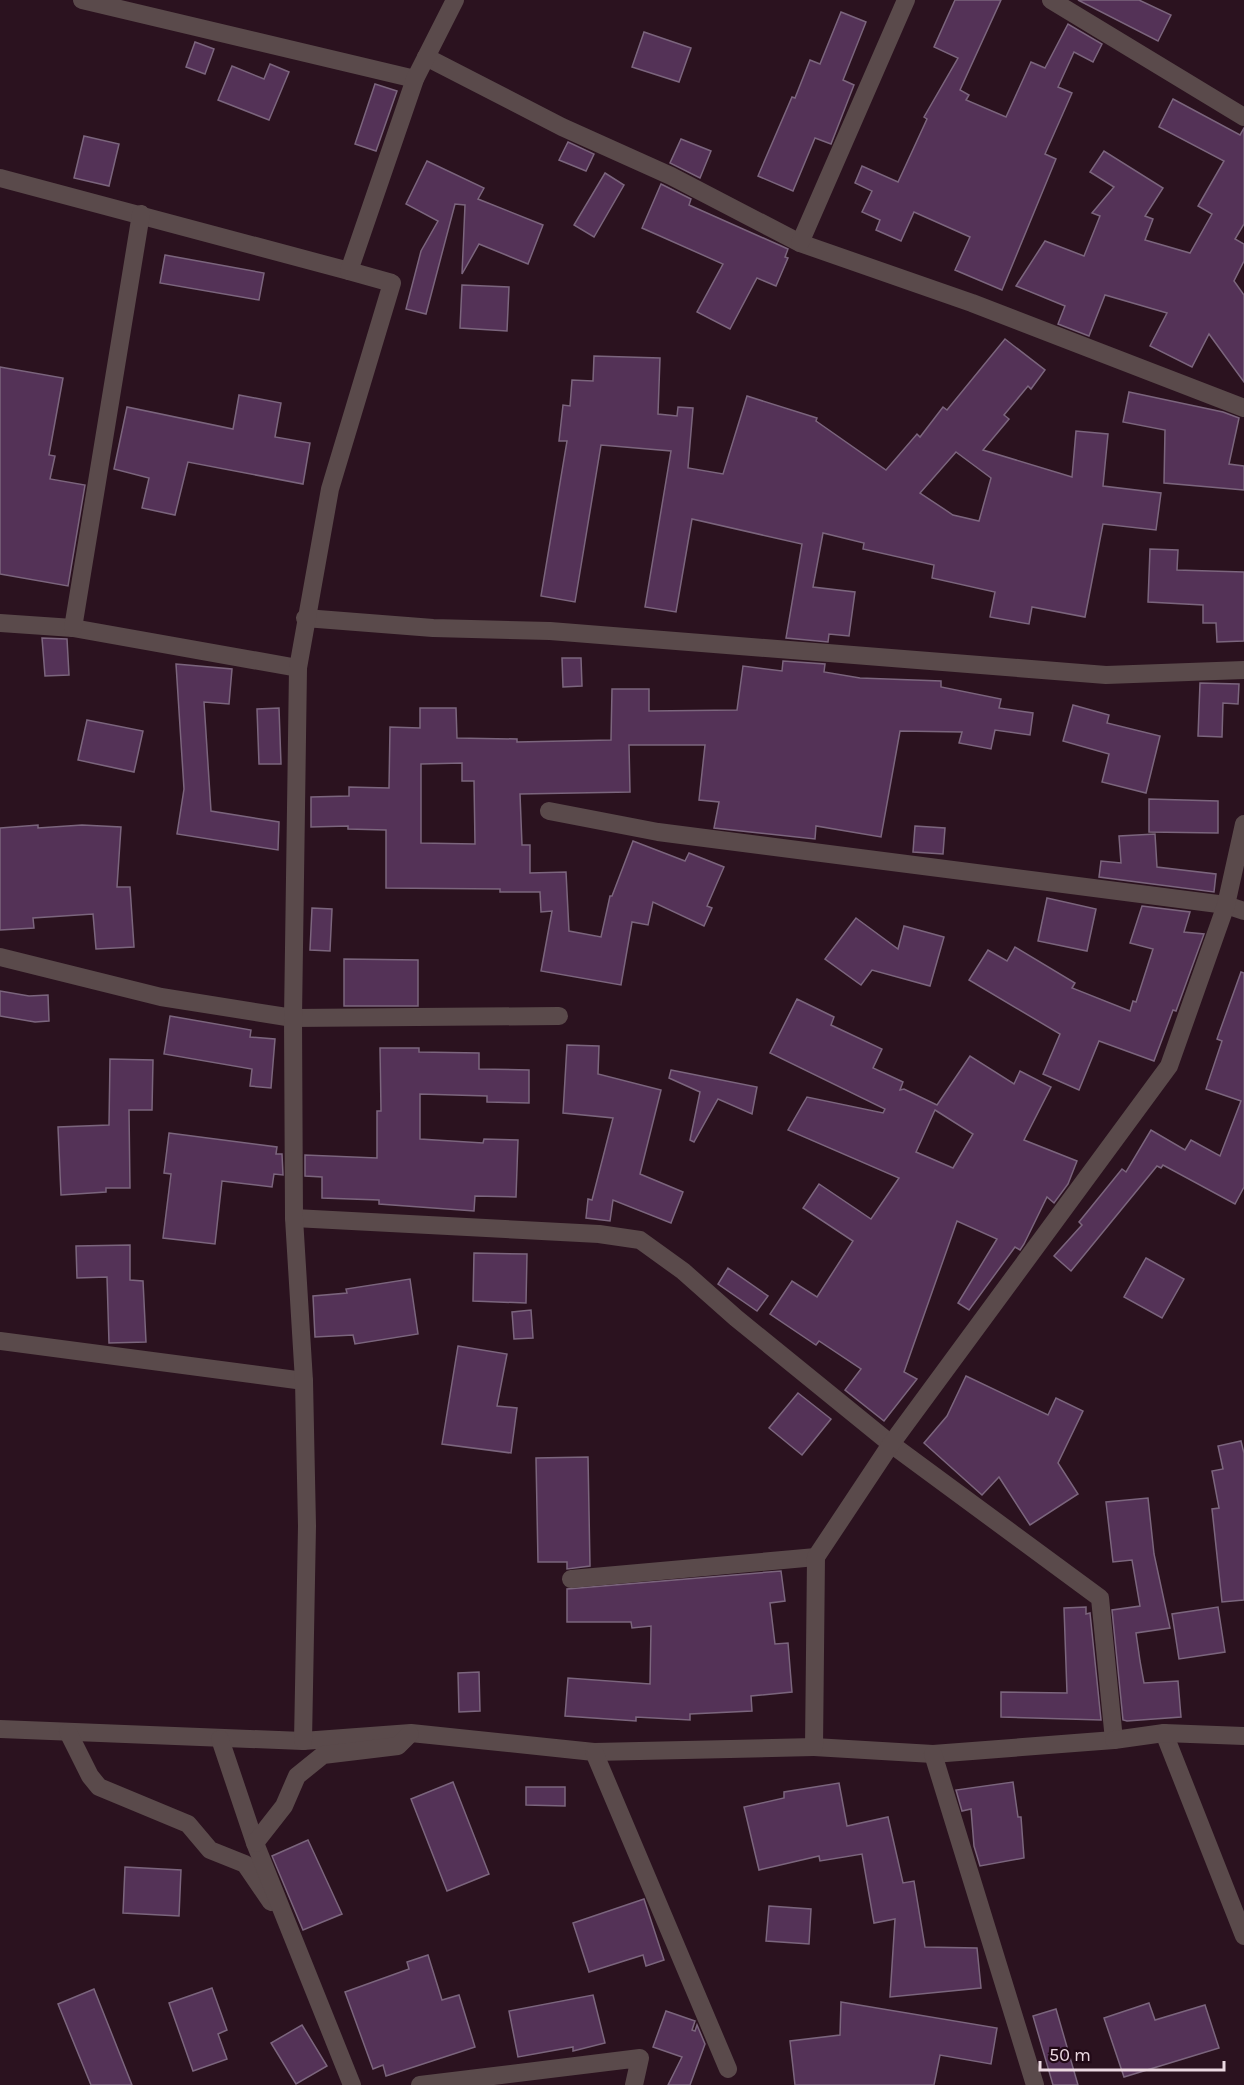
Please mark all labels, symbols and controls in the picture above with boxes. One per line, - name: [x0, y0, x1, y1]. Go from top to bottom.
- scale bar: [1040, 2034, 1224, 2072]
- text: 50 m: [1049, 2044, 1091, 2066]

